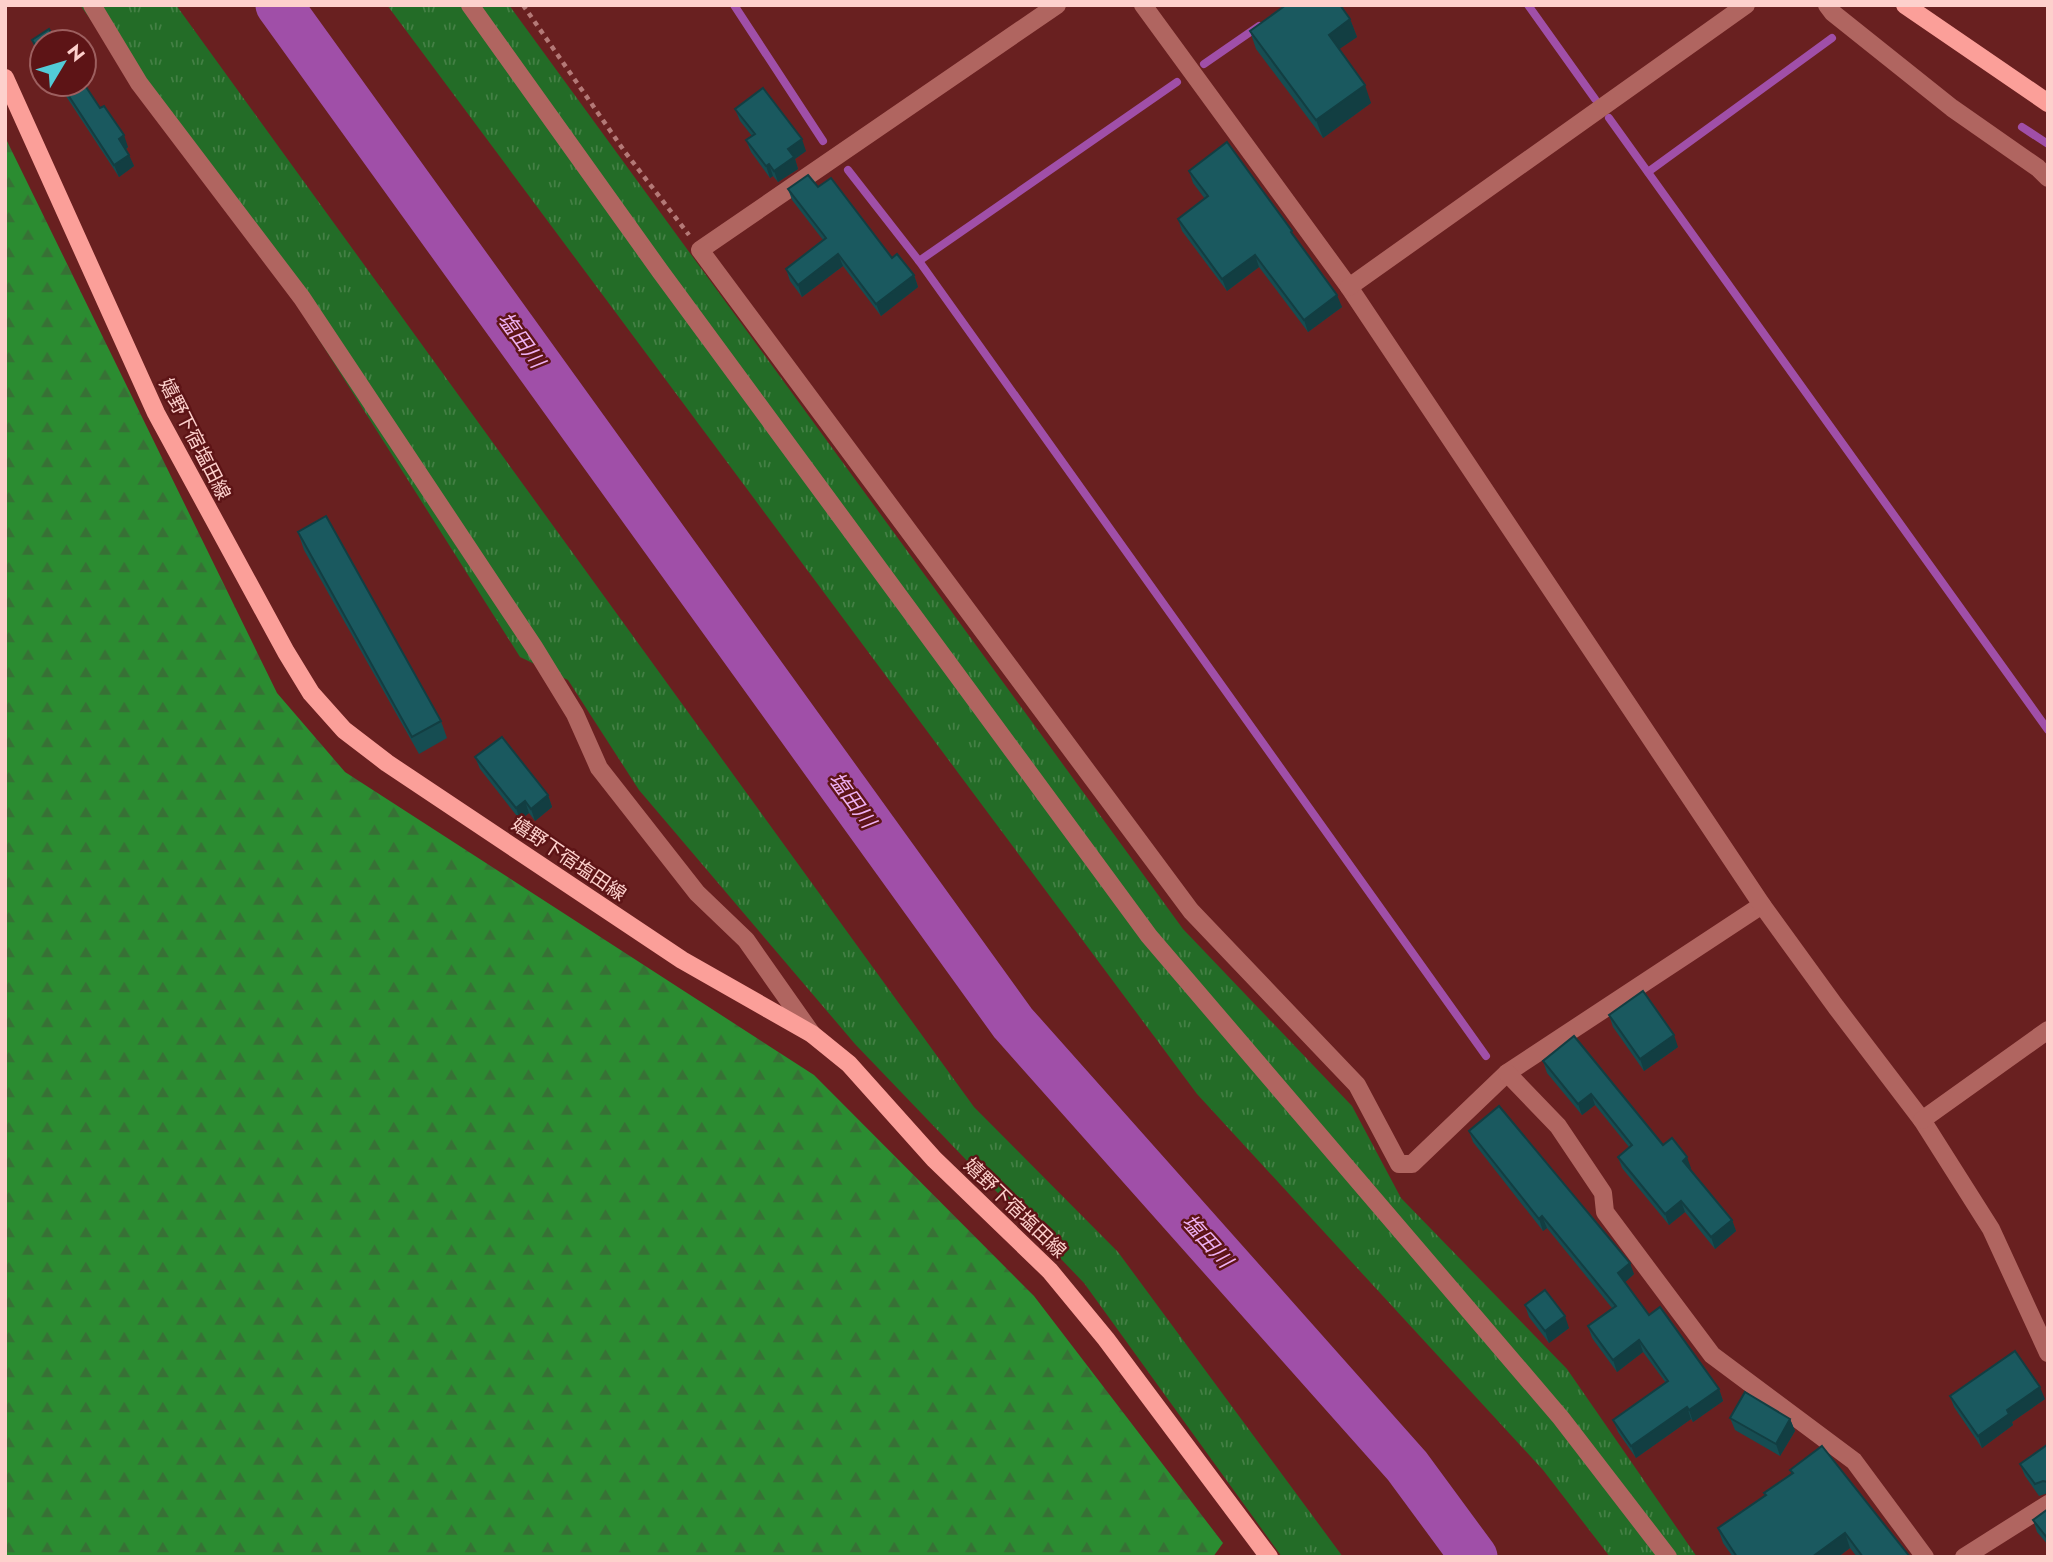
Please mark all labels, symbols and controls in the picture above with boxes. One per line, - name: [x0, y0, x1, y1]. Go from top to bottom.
- north arrow: [28, 28, 98, 98]
- text: N: [61, 39, 91, 67]
- water label: 塩田川: [490, 306, 553, 376]
- street label: 嬉野下宿塩田線: [153, 374, 237, 504]
- water label: 塩田川: [821, 766, 884, 836]
- street label: 嬉野下宿塩田線: [506, 811, 632, 907]
- street label: 嬉野下宿塩田線: [958, 1152, 1072, 1264]
- water label: 塩田川: [1175, 1208, 1241, 1276]

